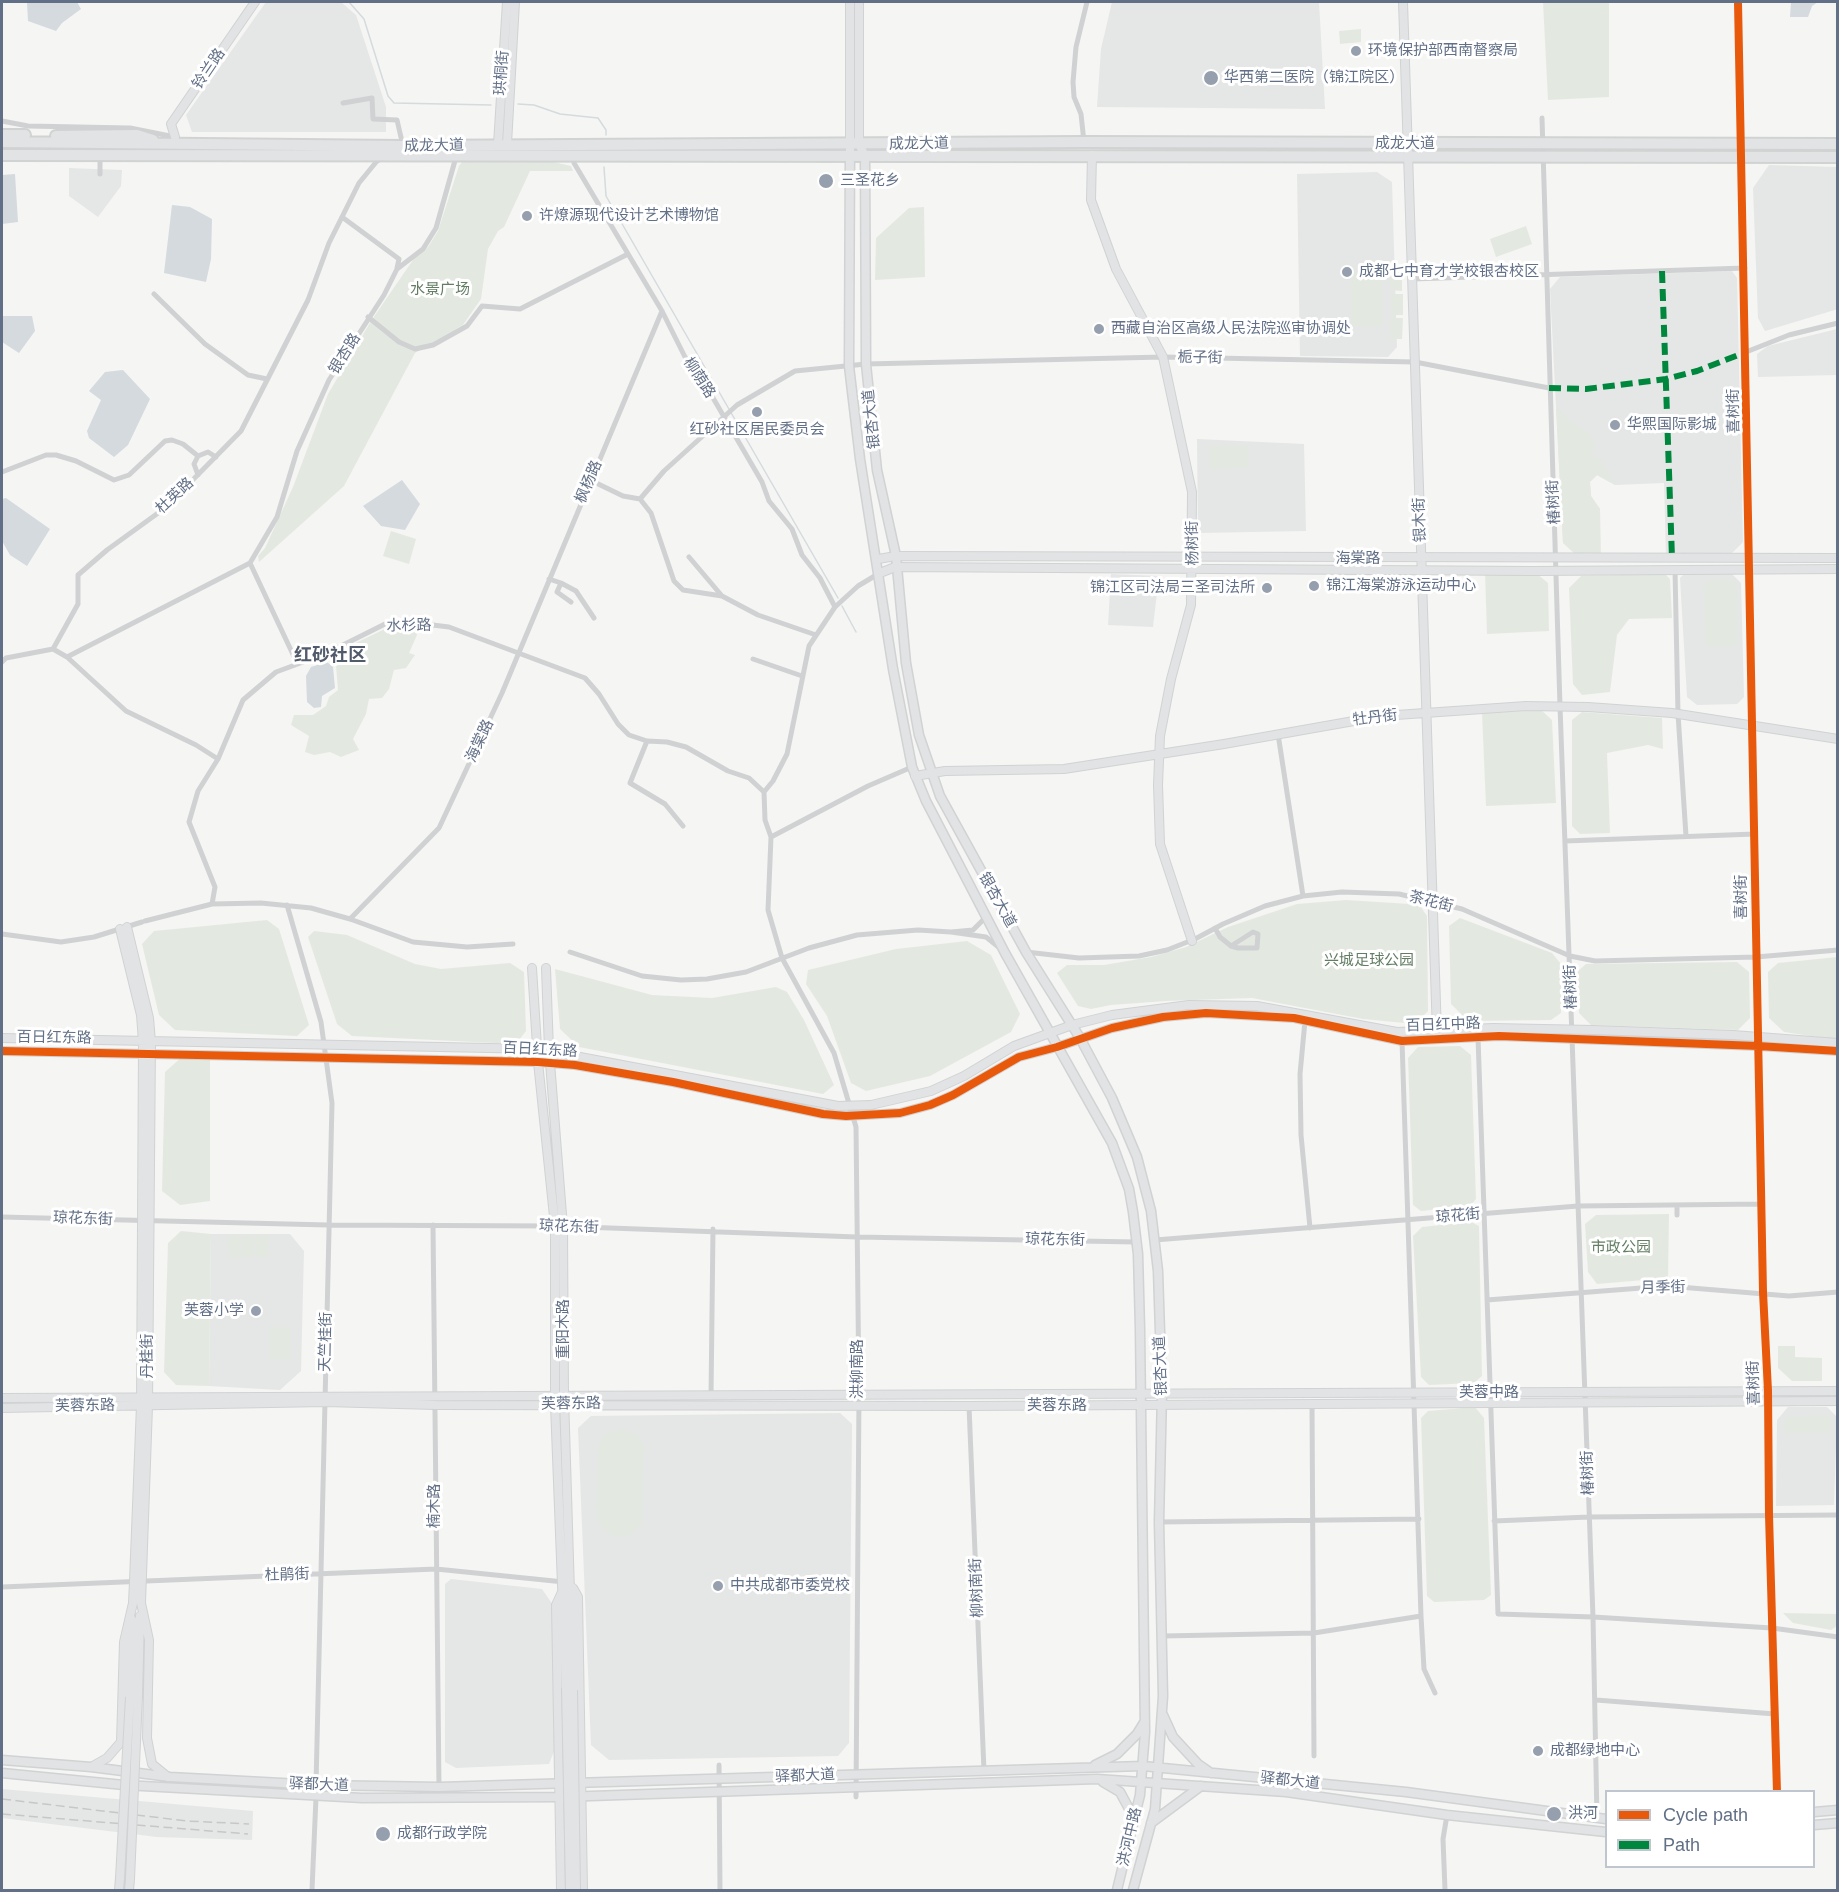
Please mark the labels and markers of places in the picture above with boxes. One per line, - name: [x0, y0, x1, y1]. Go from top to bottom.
- place label: 环境保护部西南督察局: [1368, 42, 1518, 60]
- marker: 环境保护部西南督察局: [1349, 44, 1363, 58]
- marker: 华西第二医院（锦江院区）: [1202, 69, 1220, 87]
- place label: 华西第二医院（锦江院区）: [1224, 69, 1404, 87]
- marker: 三圣花乡: [817, 172, 835, 190]
- place label: 三圣花乡: [840, 172, 900, 190]
- place label: 许燎源现代设计艺术博物馆: [539, 207, 719, 225]
- marker: 许燎源现代设计艺术博物馆: [520, 209, 534, 223]
- place label: 成都七中育才学校银杏校区: [1359, 263, 1539, 281]
- marker: 成都七中育才学校银杏校区: [1340, 265, 1354, 279]
- place label: 西藏自治区高级人民法院巡审协调处: [1111, 320, 1351, 338]
- marker: 西藏自治区高级人民法院巡审协调处: [1092, 322, 1106, 336]
- marker: 红砂社区居民委员会: [750, 405, 764, 419]
- place label: 华熙国际影城: [1627, 416, 1717, 434]
- marker: 华熙国际影城: [1608, 418, 1622, 432]
- place label: 红砂社区居民委员会: [690, 421, 824, 439]
- place label: 锦江海棠游泳运动中心: [1326, 577, 1476, 595]
- place label: 锦江区司法局三圣司法所: [1090, 579, 1255, 597]
- marker: 锦江海棠游泳运动中心: [1307, 579, 1321, 593]
- marker: 锦江区司法局三圣司法所: [1260, 581, 1274, 595]
- place label: 芙蓉小学: [184, 1302, 244, 1320]
- marker: 芙蓉小学: [249, 1304, 263, 1318]
- place label: 中共成都市委党校: [730, 1577, 850, 1595]
- marker: 中共成都市委党校: [711, 1579, 725, 1593]
- place label: 成都绿地中心: [1550, 1742, 1640, 1760]
- marker: 成都绿地中心: [1531, 1744, 1545, 1758]
- marker: 洪河: [1545, 1805, 1563, 1823]
- place label: 洪河: [1568, 1805, 1598, 1823]
- marker: 成都行政学院: [374, 1825, 392, 1843]
- place label: 成都行政学院: [397, 1825, 487, 1843]

